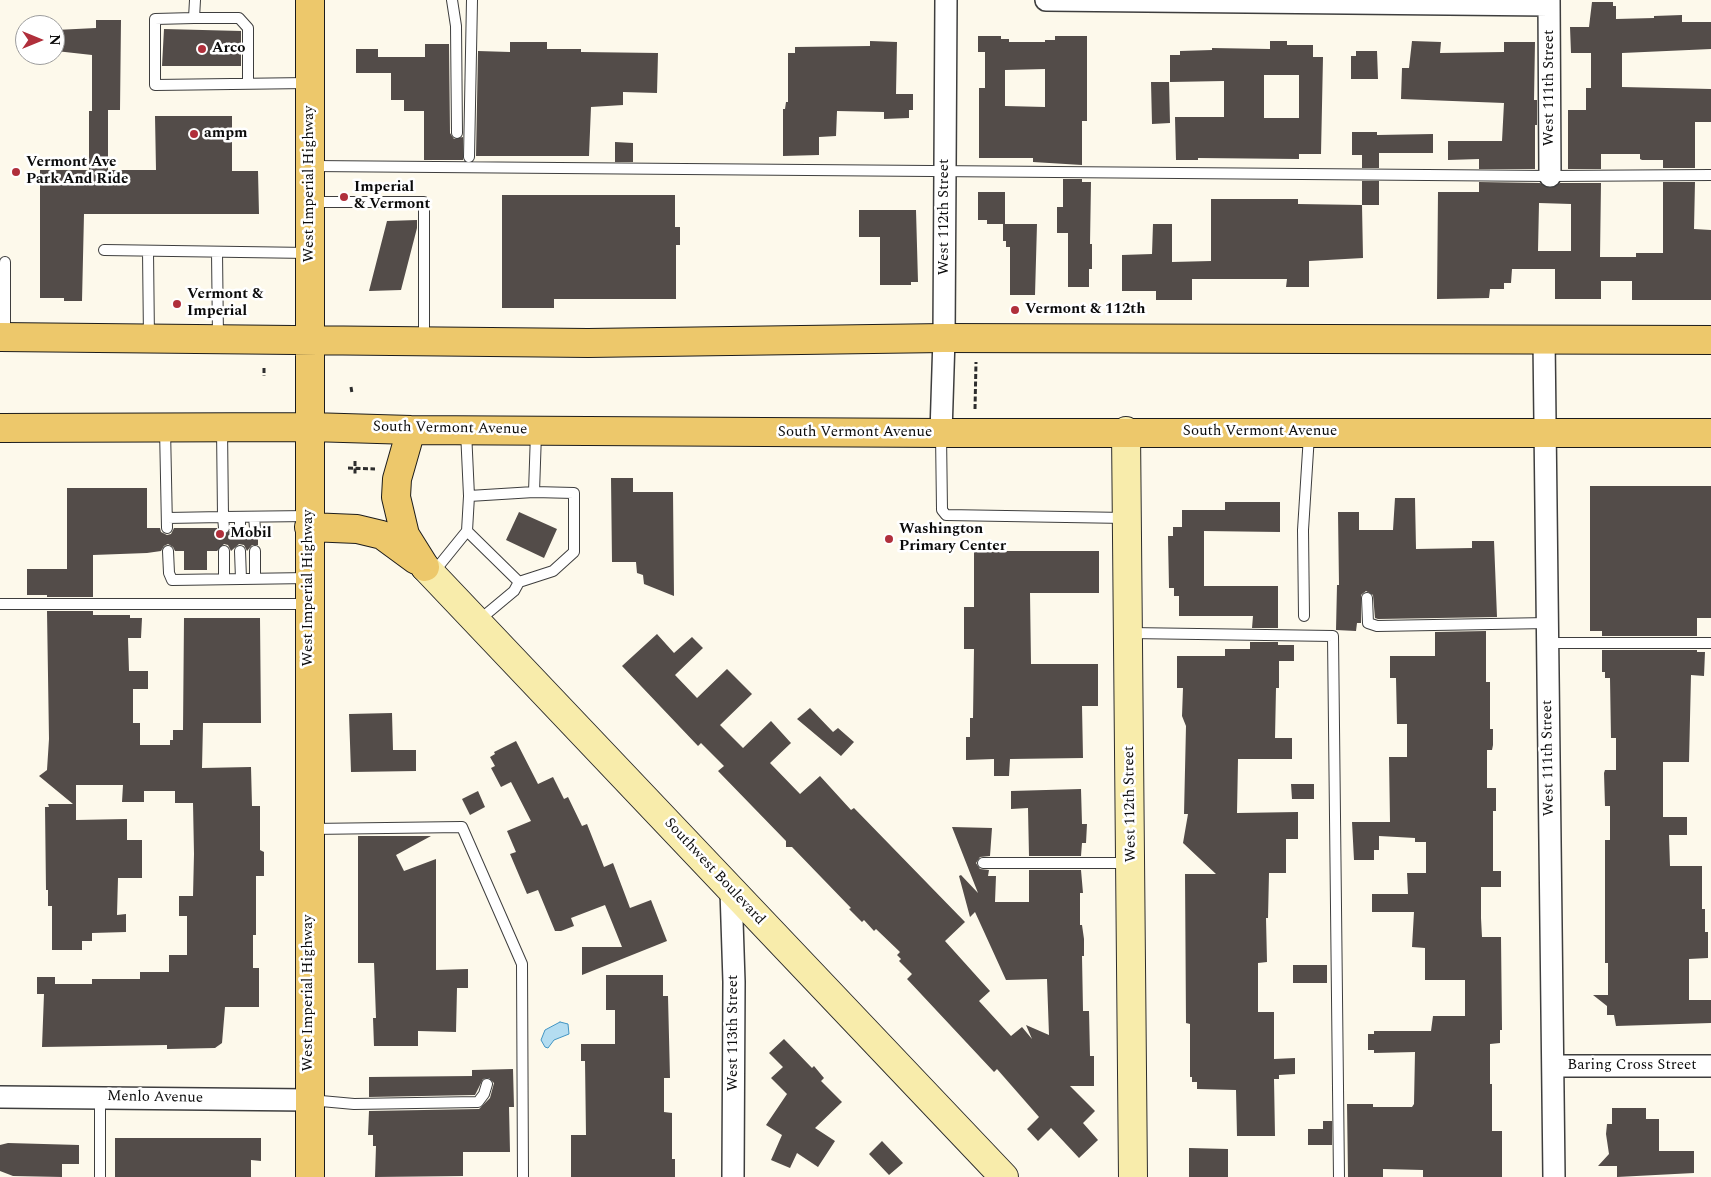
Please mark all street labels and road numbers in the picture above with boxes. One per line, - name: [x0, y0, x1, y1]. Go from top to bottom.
- street label: West 111th Street: [1541, 30, 1559, 146]
- street label: West Imperial Highway: [301, 106, 319, 262]
- street label: West 112th Street: [936, 159, 954, 275]
- street label: South Vermont Avenue: [373, 419, 527, 439]
- street label: South Vermont Avenue: [1183, 423, 1337, 441]
- street label: South Vermont Avenue: [778, 424, 932, 442]
- street label: West Imperial Highway: [300, 510, 318, 666]
- street label: West 111th Street: [1539, 699, 1559, 817]
- street label: West 112th Street: [1121, 745, 1141, 863]
- street label: Southwest Boulevard: [660, 815, 768, 929]
- street label: West Imperial Highway: [300, 915, 318, 1071]
- street label: West 113th Street: [725, 975, 743, 1091]
- street label: Baring Cross Street: [1567, 1057, 1697, 1075]
- street label: Menlo Avenue: [107, 1088, 203, 1108]

